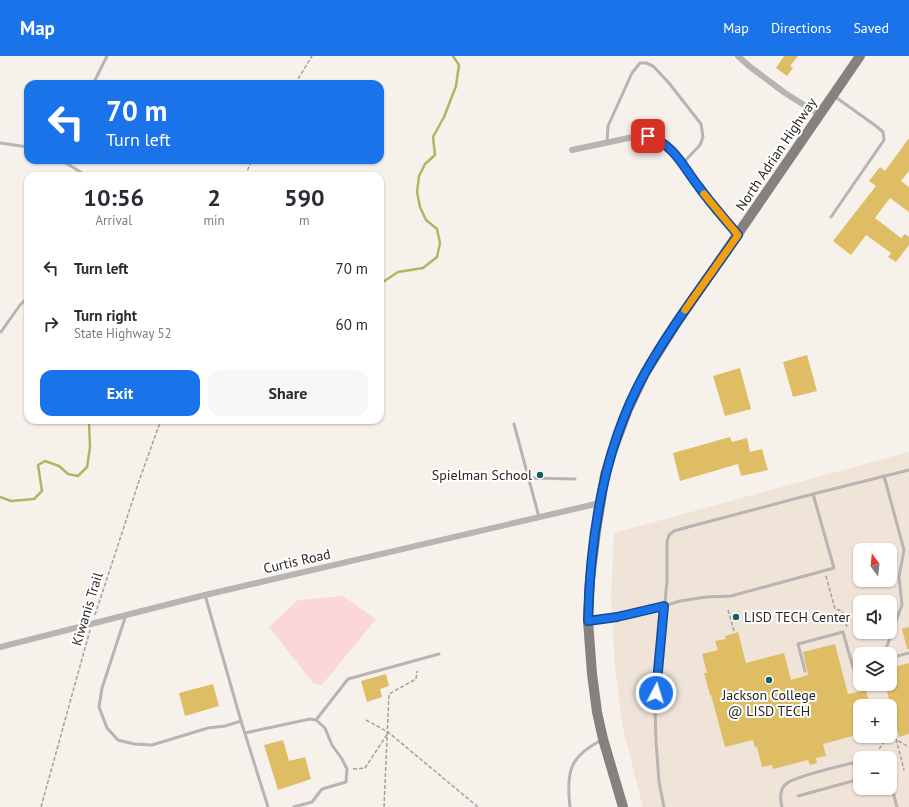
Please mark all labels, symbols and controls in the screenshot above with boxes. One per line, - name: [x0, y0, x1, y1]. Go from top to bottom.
- text: Map: [20, 16, 55, 40]
- text: Map: [723, 19, 749, 37]
- text: Directions: [771, 19, 831, 37]
- text: Saved: [853, 19, 889, 37]
- text: 70 m: [106, 92, 167, 129]
- street label: North Adrian Highway: [732, 94, 821, 214]
- icon: left: [40, 96, 92, 148]
- pin: [631, 119, 665, 153]
- icon: arrive: [637, 125, 659, 147]
- text: Turn left: [106, 128, 171, 151]
- text: 10:56: [83, 182, 144, 213]
- text: 2: [207, 182, 221, 213]
- text: 590: [284, 182, 325, 213]
- text: Arrival: [96, 212, 132, 229]
- text: min: [203, 212, 225, 229]
- text: m: [299, 212, 310, 229]
- icon: left: [40, 257, 62, 279]
- text: Turn left: [74, 259, 128, 278]
- text: 70 m: [335, 259, 368, 278]
- text: Turn right: [74, 306, 137, 325]
- icon: right: [40, 313, 62, 335]
- text: 60 m: [335, 315, 368, 334]
- text: State Highway 52: [74, 325, 172, 342]
- button: Exit: [40, 370, 200, 416]
- button: Share: [208, 370, 368, 416]
- place label: Spielman School: [432, 466, 532, 484]
- marker: Spielman School: [535, 470, 545, 480]
- north arrow: [853, 543, 897, 587]
- map controls: [853, 543, 897, 795]
- street label: Curtis Road: [262, 545, 332, 577]
- street label: Kiwanis Trail: [67, 570, 107, 648]
- button: sound: [853, 595, 897, 639]
- place label: LISD TECH Center: [744, 608, 851, 626]
- marker: LISD TECH Center: [731, 612, 741, 622]
- button: layers: [853, 647, 897, 691]
- position arrow: [635, 672, 677, 714]
- marker: Jackson College @ LISD TECH: [764, 675, 774, 685]
- place label: Jackson College @ LISD TECH: [721, 686, 816, 720]
- button: +: [853, 699, 897, 743]
- button: −: [853, 751, 897, 795]

